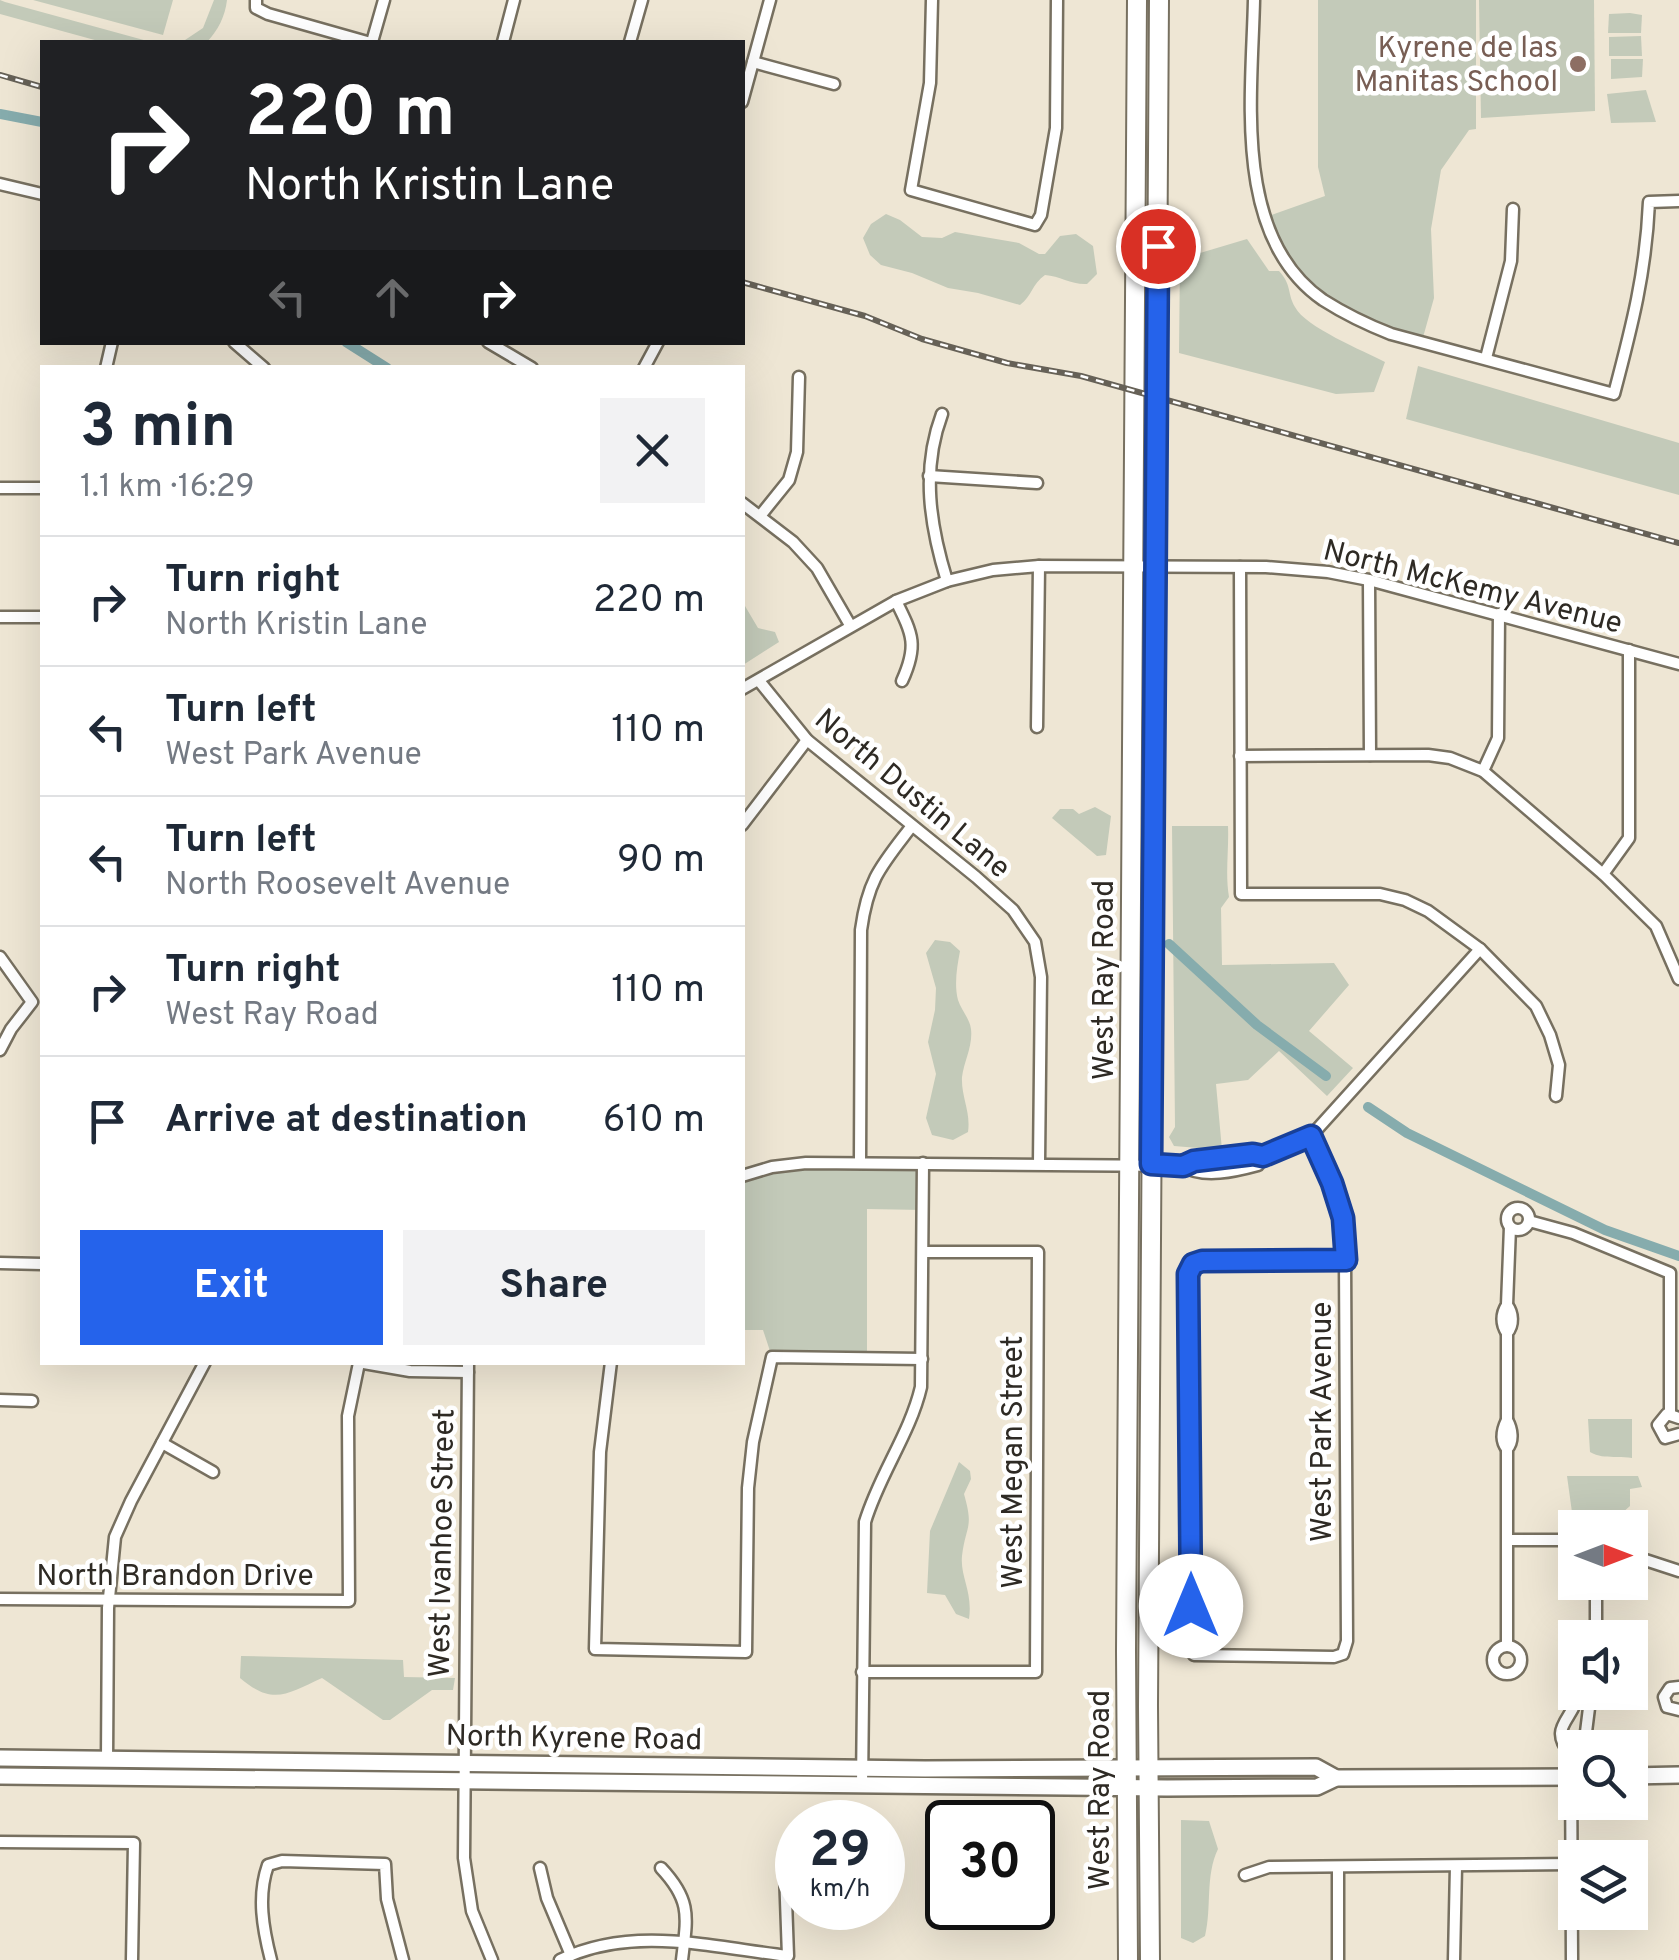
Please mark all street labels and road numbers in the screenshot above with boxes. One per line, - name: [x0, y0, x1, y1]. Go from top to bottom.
- street label: North McKemy Avenue: [1319, 533, 1626, 643]
- street label: North Dustin Lane: [806, 702, 1017, 888]
- street label: West Ray Road: [1087, 880, 1124, 1080]
- street label: West Park Avenue: [1305, 1302, 1342, 1542]
- street label: West Megan Street: [996, 1335, 1033, 1589]
- street label: West Ivanhoe Street: [423, 1408, 464, 1678]
- street label: North Brandon Drive: [36, 1559, 314, 1596]
- street label: West Ray Road: [1083, 1690, 1120, 1890]
- street label: North Kyrene Road: [445, 1719, 703, 1760]

